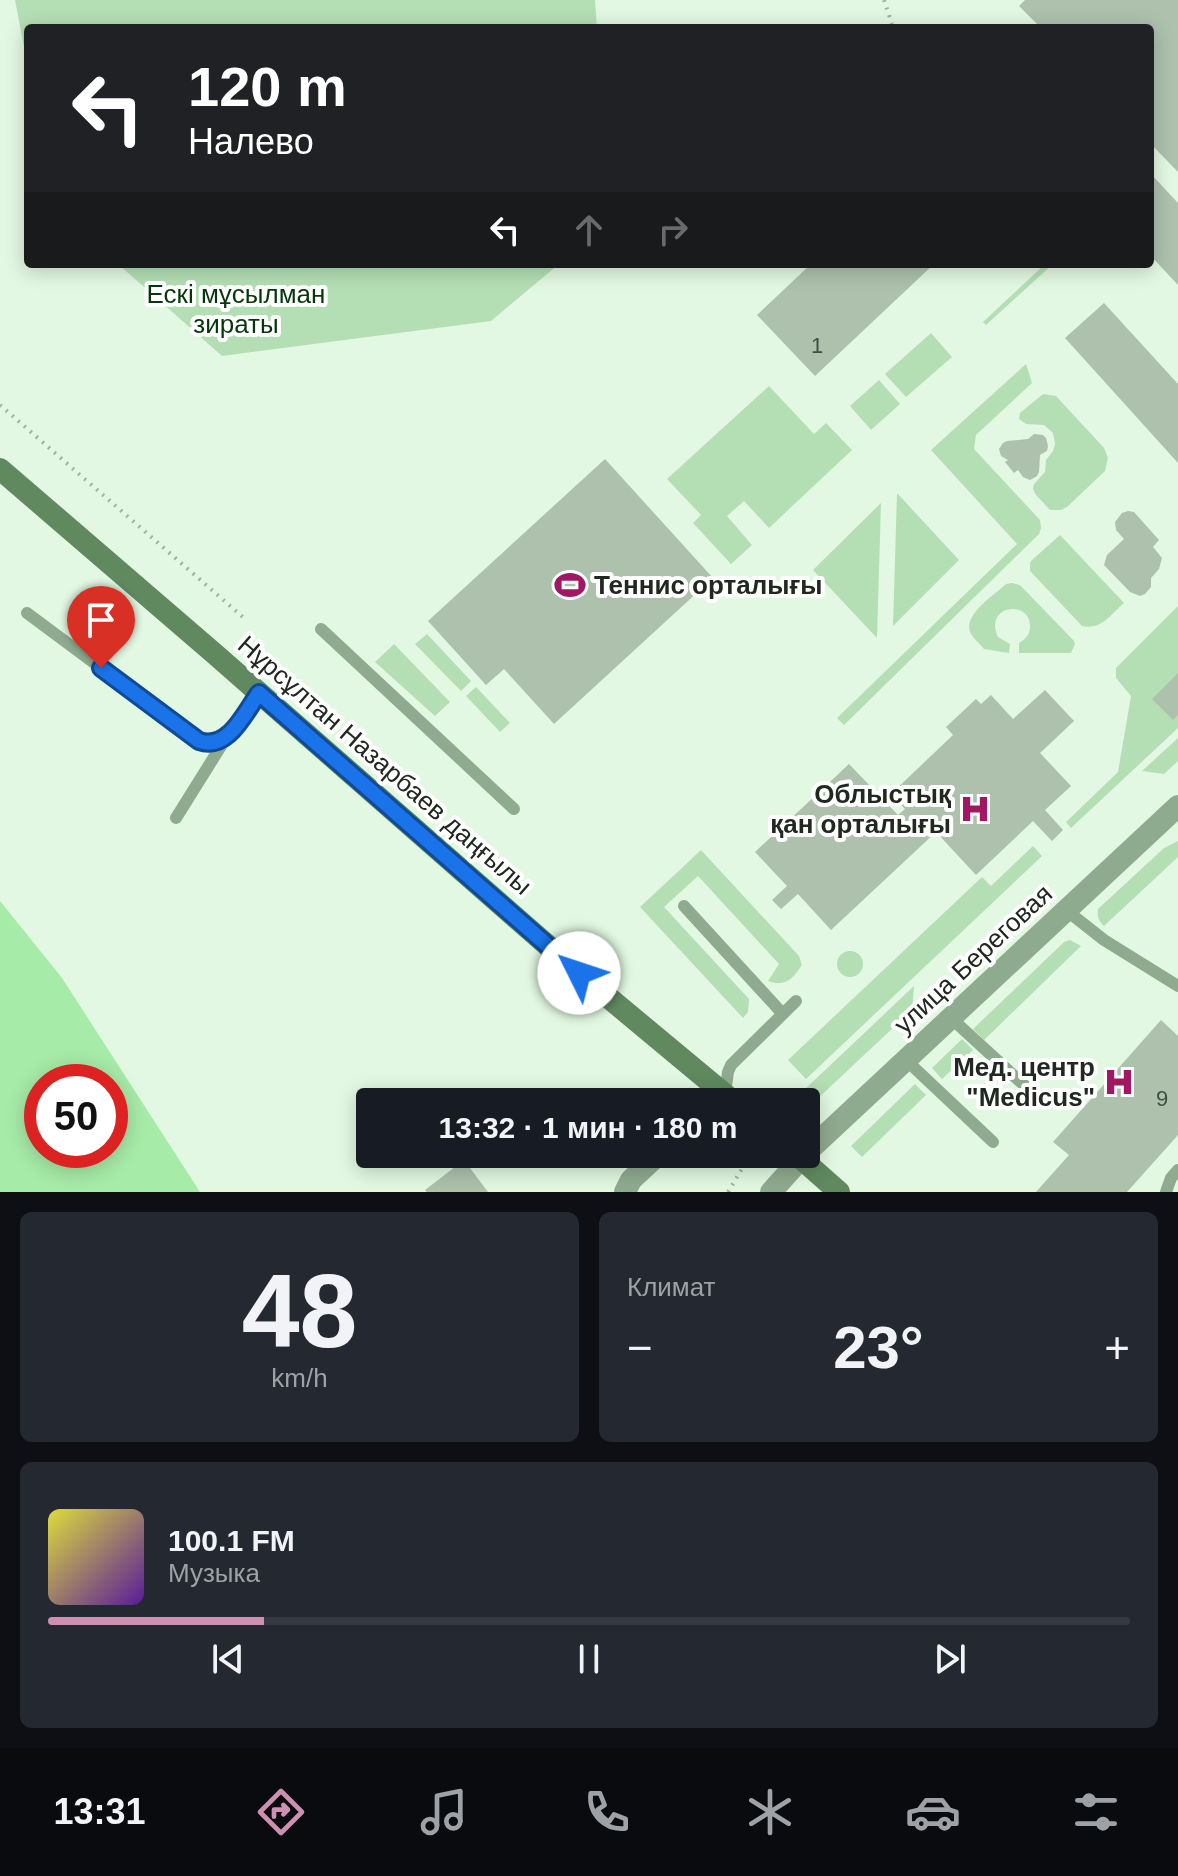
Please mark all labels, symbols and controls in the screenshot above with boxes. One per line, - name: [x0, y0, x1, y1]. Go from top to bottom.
- text: 120 m: [188, 55, 347, 118]
- icon: left: [56, 56, 160, 160]
- text: Налево: [188, 121, 314, 162]
- icon: left: [483, 208, 527, 252]
- icon: ahead: [567, 208, 611, 252]
- icon: right: [651, 208, 695, 252]
- park label: Ескі мұсылман зираты: [147, 279, 325, 339]
- house number: 1: [811, 333, 823, 358]
- sports icon: Теннис орталығы: [553, 568, 587, 602]
- place label: Теннис орталығы: [594, 570, 823, 600]
- pin: [67, 586, 135, 668]
- icon: arrive: [79, 598, 123, 642]
- street label: Нұрсұлтан Назарбаев даңғылы: [232, 629, 538, 901]
- place label: Облыстық қан орталығы: [770, 779, 952, 839]
- hospital icon: Облыстық қан орталығы: [958, 792, 992, 826]
- street label: улица Береговая: [888, 878, 1058, 1040]
- position arrow: [537, 931, 621, 1015]
- place label: Мед. центр "Medicus": [953, 1052, 1095, 1112]
- speed limit sign: 50: [24, 1064, 128, 1168]
- hospital icon: Мед. центр "Medicus": [1102, 1065, 1136, 1099]
- house number: 9: [1156, 1086, 1168, 1111]
- text: 13:32 · 1 мин · 180 m: [439, 1111, 737, 1144]
- text: 48: [242, 1253, 357, 1369]
- text: Климат: [627, 1272, 716, 1302]
- text: 23°: [833, 1314, 924, 1381]
- text: −: [627, 1323, 653, 1372]
- text: +: [1104, 1323, 1130, 1372]
- text: km/h: [271, 1363, 328, 1393]
- text: 100.1 FM: [168, 1524, 295, 1557]
- text: Музыка: [168, 1558, 260, 1588]
- icon: previous: [206, 1637, 250, 1681]
- icon: pause: [567, 1637, 611, 1681]
- icon: next: [928, 1637, 972, 1681]
- icon: directions: [253, 1784, 309, 1840]
- icon: music: [416, 1784, 472, 1840]
- icon: phone: [579, 1784, 635, 1840]
- icon: climate: [742, 1784, 798, 1840]
- icon: car: [905, 1784, 961, 1840]
- icon: filters: [1068, 1784, 1124, 1840]
- text: 13:31: [54, 1791, 146, 1832]

